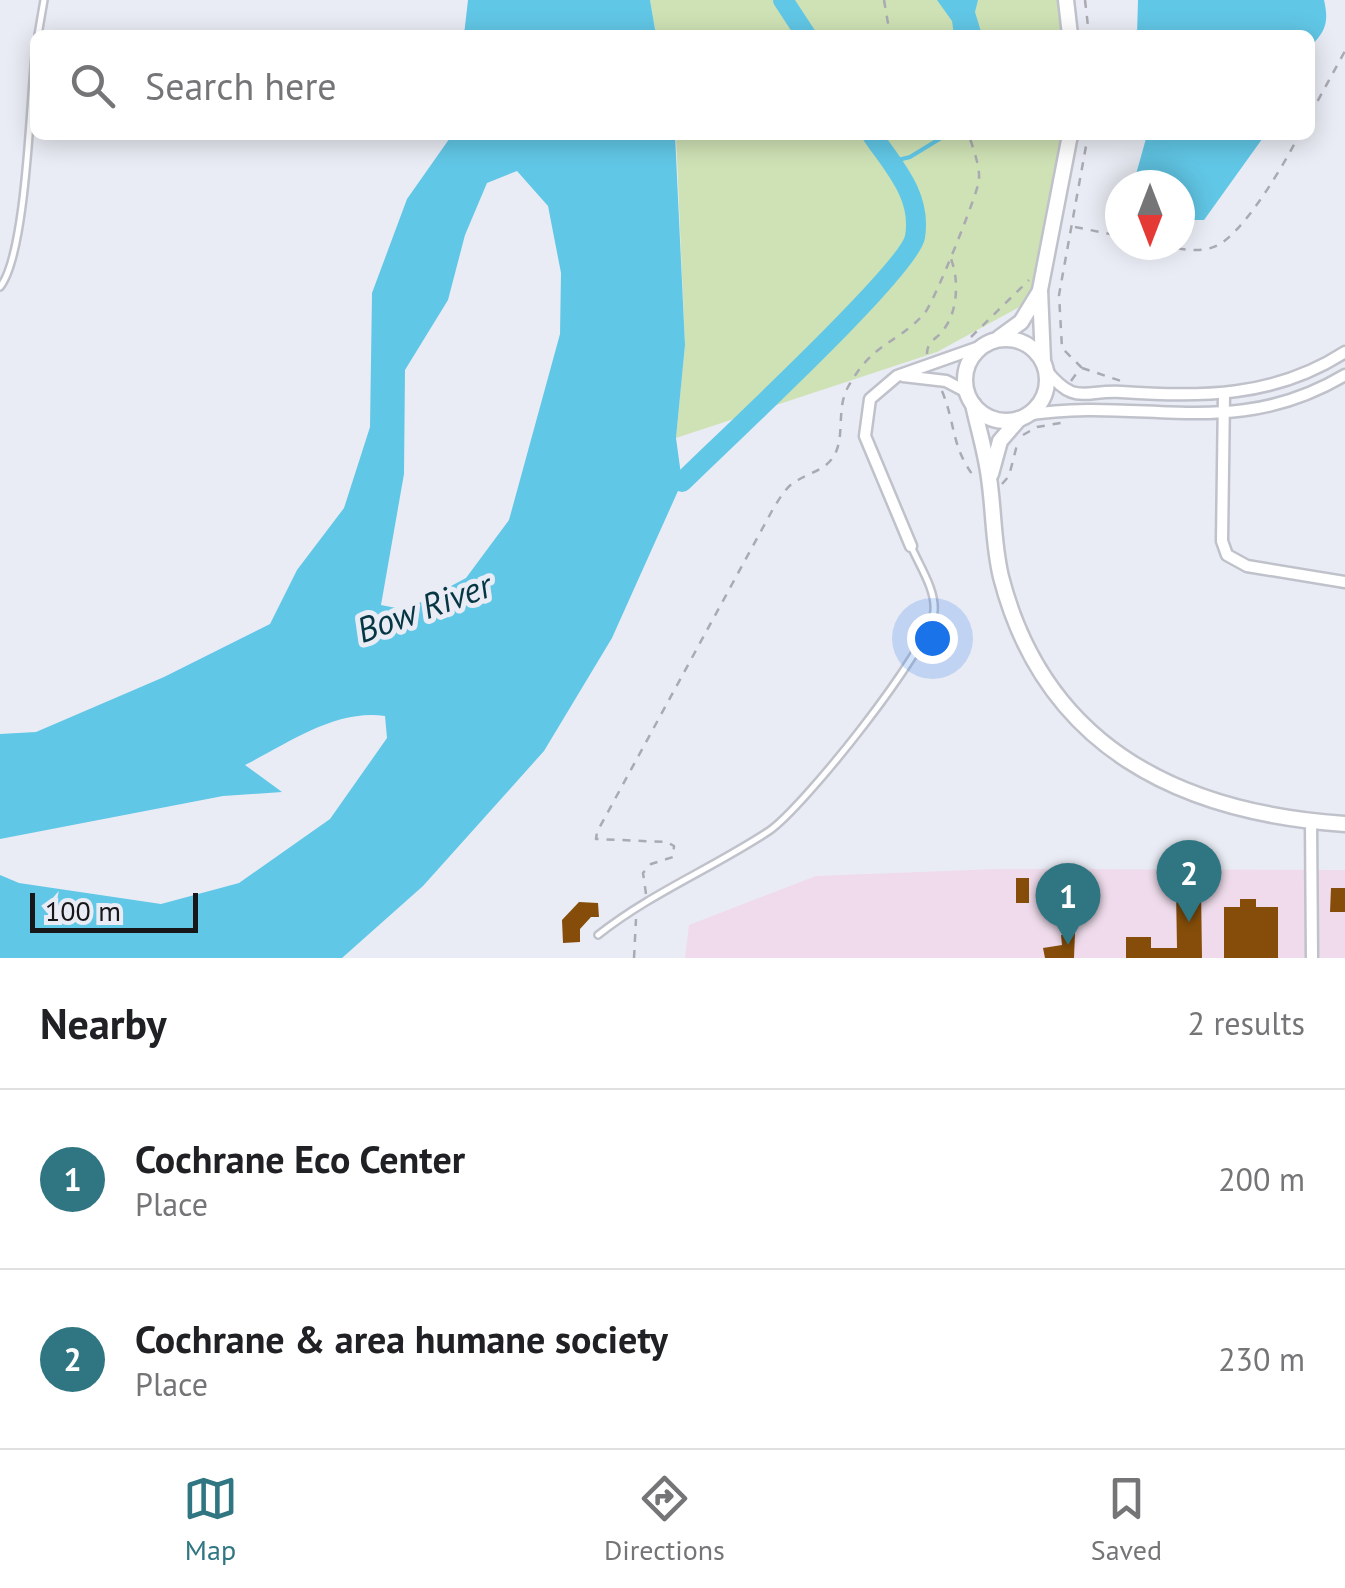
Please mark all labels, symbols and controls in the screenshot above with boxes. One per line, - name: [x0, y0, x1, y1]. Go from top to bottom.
- search box: [30, 30, 1315, 140]
- icon: search: [65, 58, 120, 113]
- text: Search here: [145, 61, 337, 110]
- north arrow: [1105, 170, 1195, 260]
- water label: Bow River: [350, 561, 500, 653]
- your location: [907, 613, 958, 664]
- pin: 2: [1156, 840, 1222, 922]
- pin: 1: [1036, 862, 1100, 945]
- scale bar: [30, 888, 198, 933]
- text: 100 m: [45, 892, 121, 929]
- text: Nearby: [40, 996, 167, 1051]
- text: 2 results: [1187, 1002, 1305, 1044]
- text: Cochrane Eco Center: [135, 1134, 465, 1183]
- text: 1: [63, 1158, 82, 1200]
- text: 200 m: [1218, 1158, 1305, 1200]
- text: Place: [135, 1183, 208, 1225]
- text: Cochrane & area humane society: [135, 1314, 668, 1363]
- text: 2: [63, 1338, 82, 1380]
- text: 230 m: [1218, 1338, 1305, 1380]
- text: Place: [135, 1363, 208, 1405]
- tab: Map: [183, 1471, 238, 1568]
- tab: Directions: [604, 1471, 725, 1568]
- tab: Saved: [1091, 1471, 1162, 1568]

